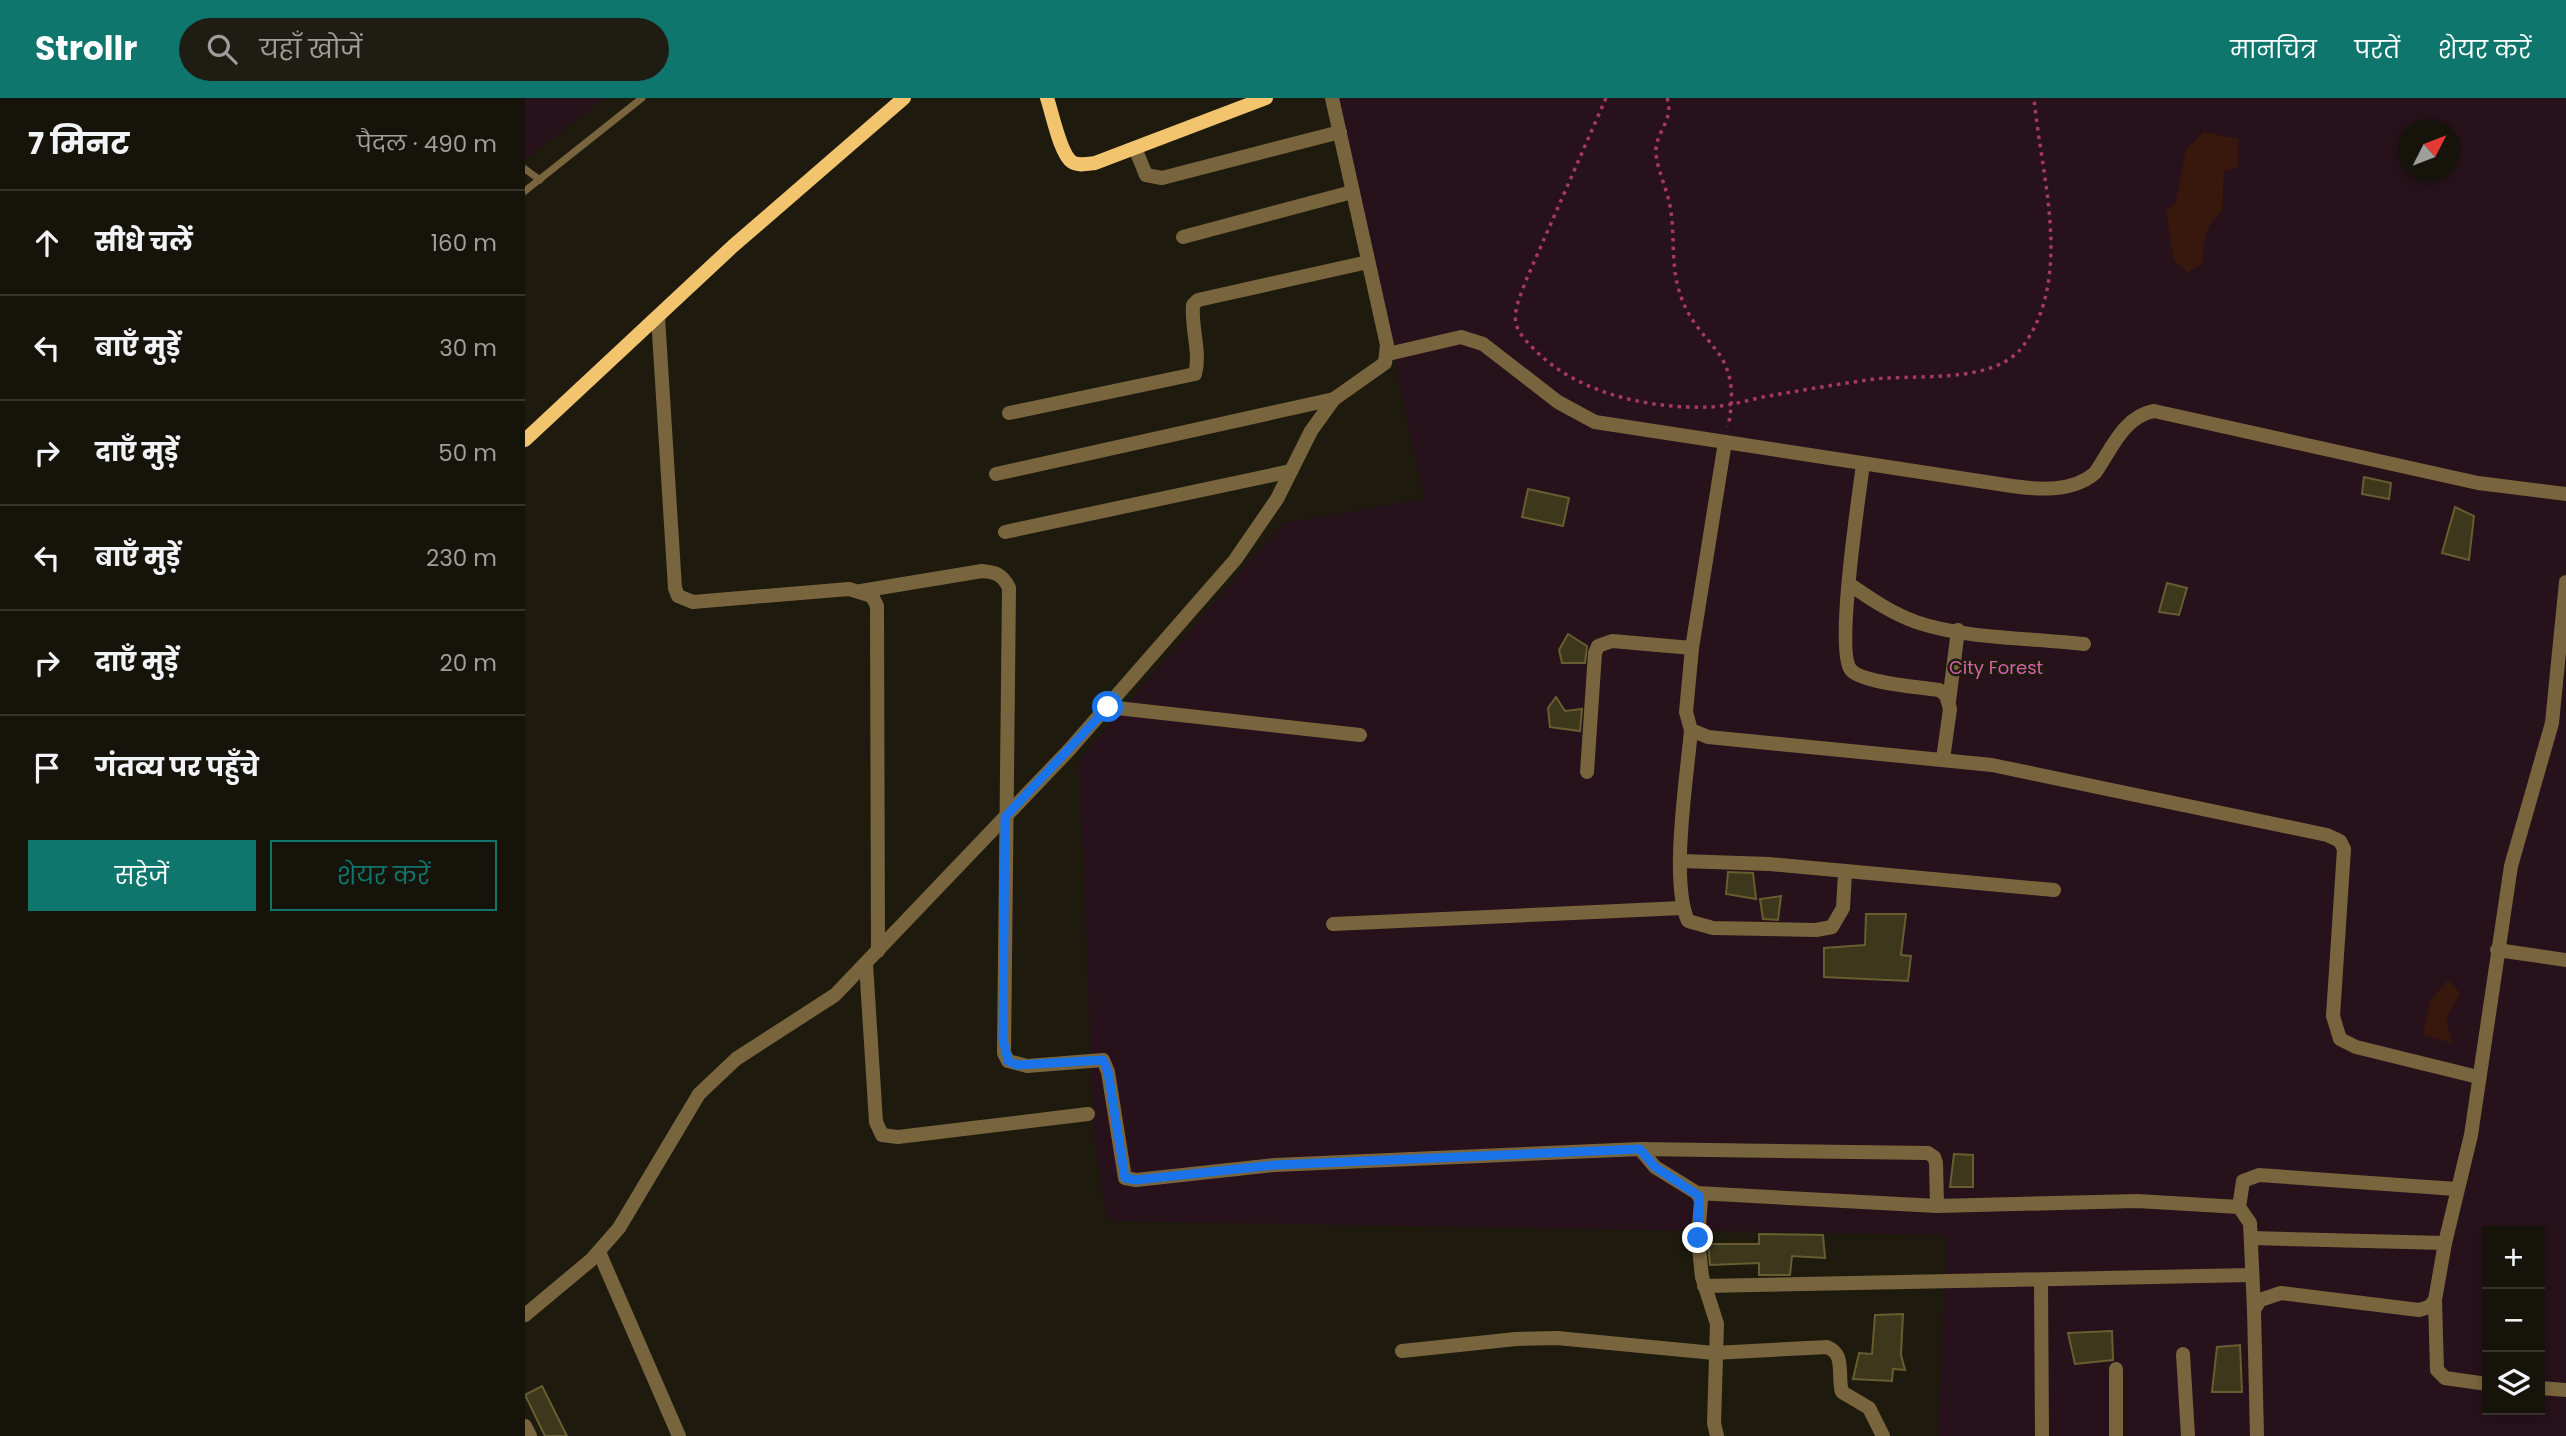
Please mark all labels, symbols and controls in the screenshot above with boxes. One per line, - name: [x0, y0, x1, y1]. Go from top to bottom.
- search box: [179, 18, 669, 81]
- text: Strollr: [35, 25, 137, 72]
- icon: search: [203, 30, 241, 68]
- text: यहाँ खोजें: [259, 31, 362, 67]
- text: मानचित्र: [2230, 33, 2317, 66]
- text: परतें: [2355, 33, 2400, 66]
- text: शेयर करें: [2438, 33, 2531, 66]
- north arrow: [2398, 119, 2461, 182]
- text: 7 मिनट: [28, 122, 129, 165]
- text: पैदल · 490 m: [357, 128, 497, 160]
- icon: ahead: [28, 224, 66, 262]
- text: सीधे चलें: [95, 224, 193, 260]
- text: 160 m: [431, 227, 497, 259]
- icon: left: [28, 329, 66, 367]
- text: बाएँ मुड़ें: [95, 329, 180, 365]
- text: 30 m: [439, 332, 497, 364]
- icon: right: [28, 434, 66, 472]
- text: दाएँ मुड़ें: [95, 434, 178, 470]
- text: 50 m: [438, 437, 497, 469]
- icon: left: [28, 539, 66, 577]
- text: बाएँ मुड़ें: [95, 539, 180, 575]
- text: 230 m: [426, 542, 497, 574]
- icon: right: [28, 644, 66, 682]
- text: दाएँ मुड़ें: [95, 644, 178, 680]
- text: 20 m: [439, 647, 497, 679]
- park label: City Forest: [1949, 655, 2043, 680]
- route start: [1092, 691, 1123, 722]
- icon: arrive: [28, 749, 66, 787]
- text: गंतव्य पर पहुँचे: [95, 749, 259, 785]
- button: सहेजें: [28, 840, 256, 911]
- button: शेयर करें: [270, 840, 497, 911]
- route end: [1682, 1222, 1713, 1253]
- map controls: [2482, 1226, 2545, 1415]
- button: +: [2482, 1226, 2545, 1289]
- button: −: [2482, 1289, 2545, 1352]
- button: layers: [2482, 1352, 2545, 1415]

